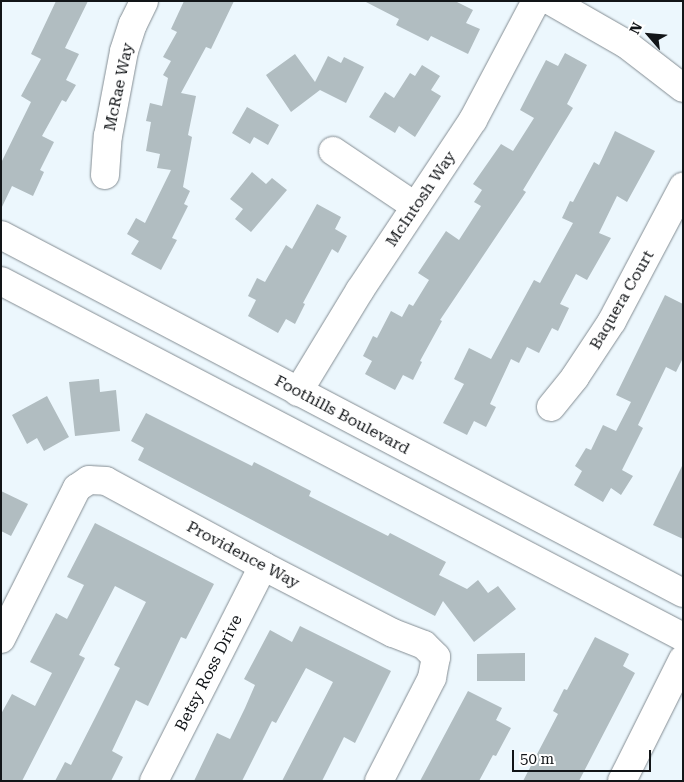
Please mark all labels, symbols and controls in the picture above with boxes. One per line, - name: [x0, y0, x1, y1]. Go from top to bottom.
- north arrow: [624, 10, 674, 60]
- text: N: [626, 20, 645, 37]
- street label: McRae Way: [100, 41, 138, 133]
- street label: McIntosh Way: [382, 148, 460, 250]
- street label: Baquera Court: [586, 247, 658, 353]
- street label: Foothills Boulevard: [271, 371, 413, 459]
- street label: Providence Way: [183, 517, 303, 593]
- street label: Betsy Ross Drive: [171, 612, 247, 734]
- scale bar: [514, 740, 653, 772]
- text: 50 m: [520, 750, 554, 768]

